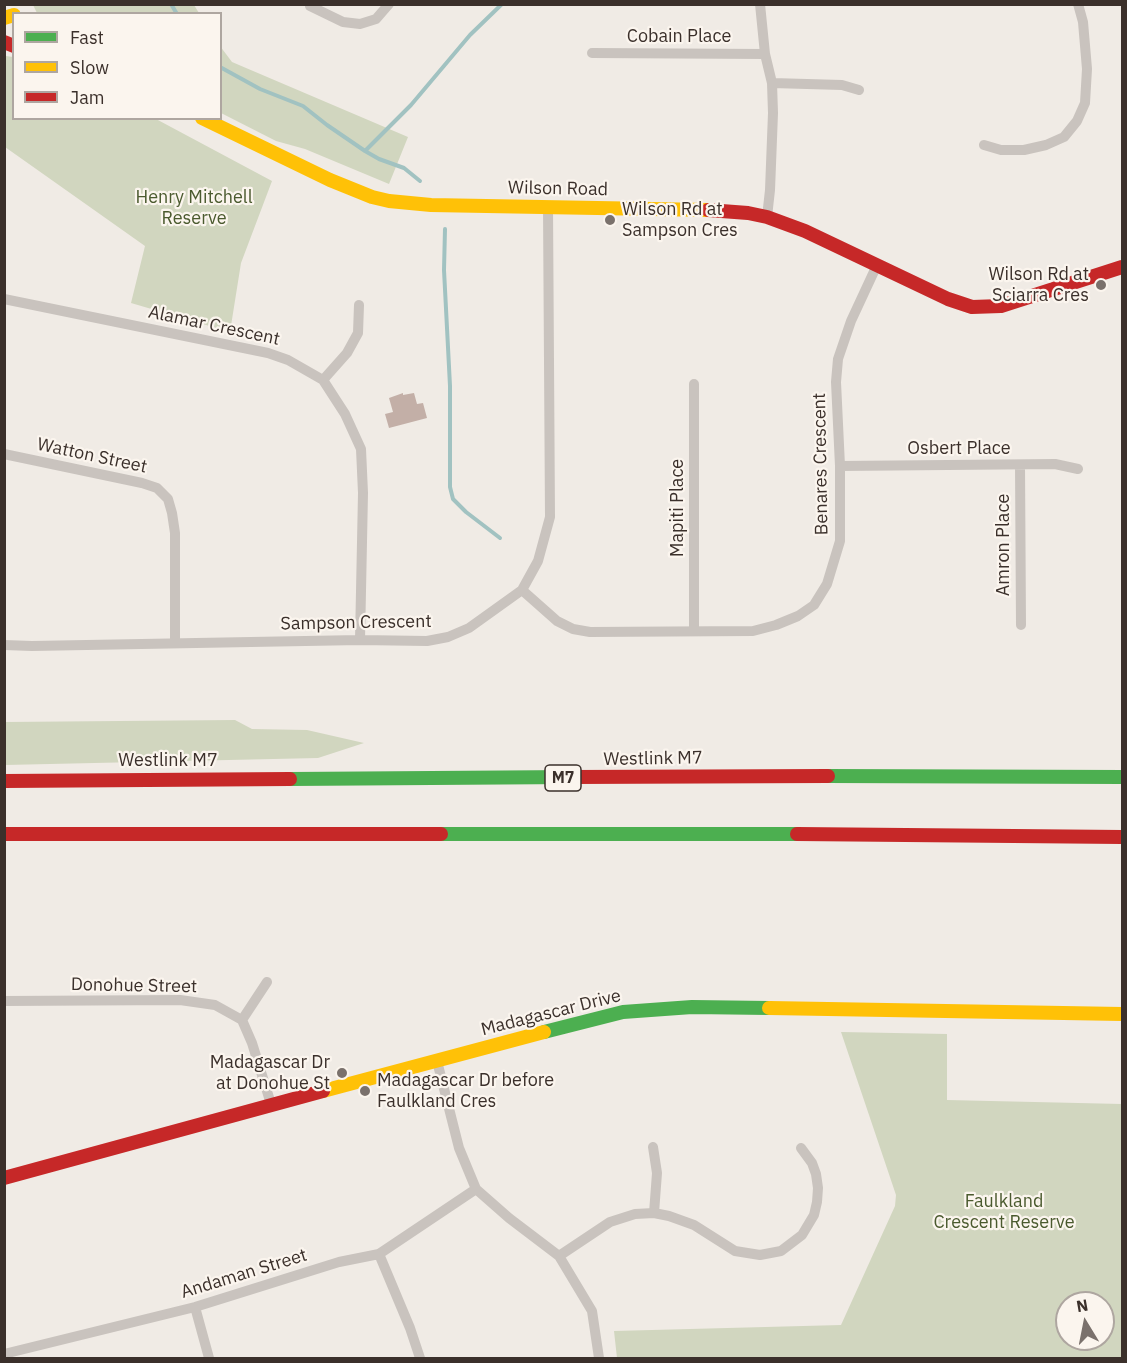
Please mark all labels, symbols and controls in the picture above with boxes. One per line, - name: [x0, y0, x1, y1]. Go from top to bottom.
- legend: [12, 12, 222, 120]
- text: Fast: [70, 26, 104, 49]
- street label: Cobain Place: [627, 26, 731, 48]
- text: Slow: [70, 56, 109, 79]
- text: Jam: [70, 86, 105, 109]
- street label: Wilson Road: [508, 177, 608, 201]
- park label: Henry Mitchell Reserve: [135, 187, 253, 230]
- place label: Wilson Rd at Sampson Cres: [622, 199, 738, 242]
- marker: Wilson Rd at Sampson Cres: [603, 213, 617, 227]
- place label: Wilson Rd at Sciarra Cres: [988, 264, 1089, 306]
- marker: Wilson Rd at Sciarra Cres: [1094, 278, 1108, 292]
- street label: Alamar Crescent: [146, 302, 282, 350]
- street label: Benares Crescent: [809, 393, 833, 535]
- street label: Watton Street: [35, 434, 149, 478]
- street label: Osbert Place: [907, 438, 1011, 460]
- street label: Mapiti Place: [667, 459, 689, 557]
- street label: Amron Place: [993, 494, 1015, 596]
- street label: Sampson Crescent: [280, 611, 432, 635]
- street label: Westlink M7: [603, 747, 703, 771]
- street label: Westlink M7: [118, 750, 218, 772]
- road number: M7: [545, 765, 581, 791]
- street label: Donohue Street: [71, 974, 197, 998]
- street label: Madagascar Drive: [479, 985, 623, 1041]
- place label: Madagascar Dr at Donohue St: [210, 1052, 330, 1094]
- marker: Madagascar Dr at Donohue St: [335, 1066, 349, 1080]
- place label: Madagascar Dr before Faulkland Cres: [377, 1070, 554, 1112]
- marker: Madagascar Dr before Faulkland Cres: [358, 1084, 372, 1098]
- park label: Faulkland Crescent Reserve: [933, 1191, 1075, 1234]
- street label: Andaman Street: [178, 1245, 310, 1303]
- north arrow: [1055, 1291, 1115, 1351]
- text: N: [1075, 1294, 1090, 1316]

